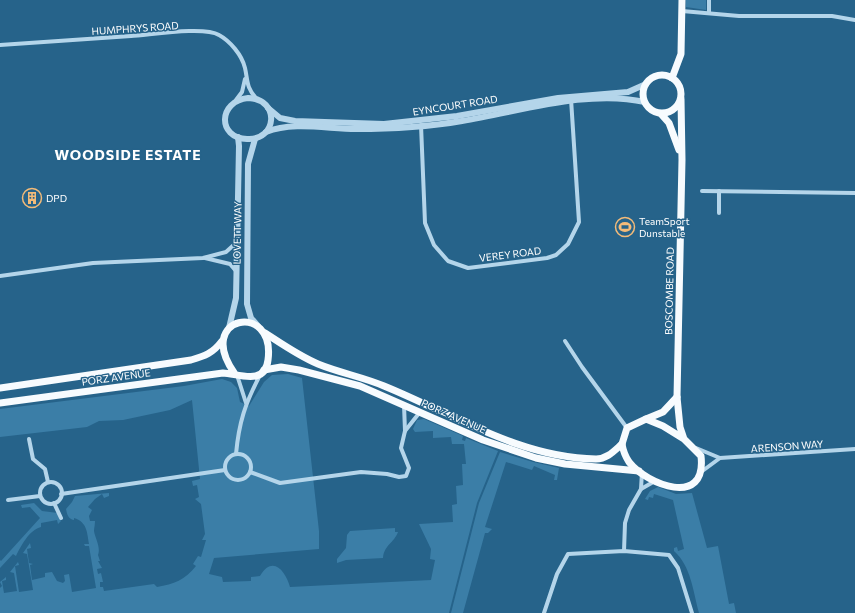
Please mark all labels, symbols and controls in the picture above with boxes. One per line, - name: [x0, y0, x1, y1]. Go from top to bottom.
- street label: HUMPHRYS ROAD: [91, 19, 179, 37]
- street label: EYNCOURT ROAD: [412, 92, 498, 118]
- district label: WOODSIDE ESTATE: [54, 146, 202, 163]
- building icon: DPD: [21, 187, 43, 209]
- place label: DPD: [46, 192, 67, 204]
- street label: LOVETT WAY: [230, 201, 244, 265]
- place label: TeamSport Dunstable: [639, 215, 690, 239]
- sports icon: TeamSport Dunstable: [614, 216, 636, 238]
- street label: VEREY ROAD: [478, 244, 542, 264]
- street label: BOSCOMBE ROAD: [662, 247, 676, 335]
- street label: PORZ AVENUE: [81, 366, 151, 388]
- street label: PORZ AVENUE: [420, 396, 488, 436]
- street label: ARENSON WAY: [750, 437, 824, 455]

